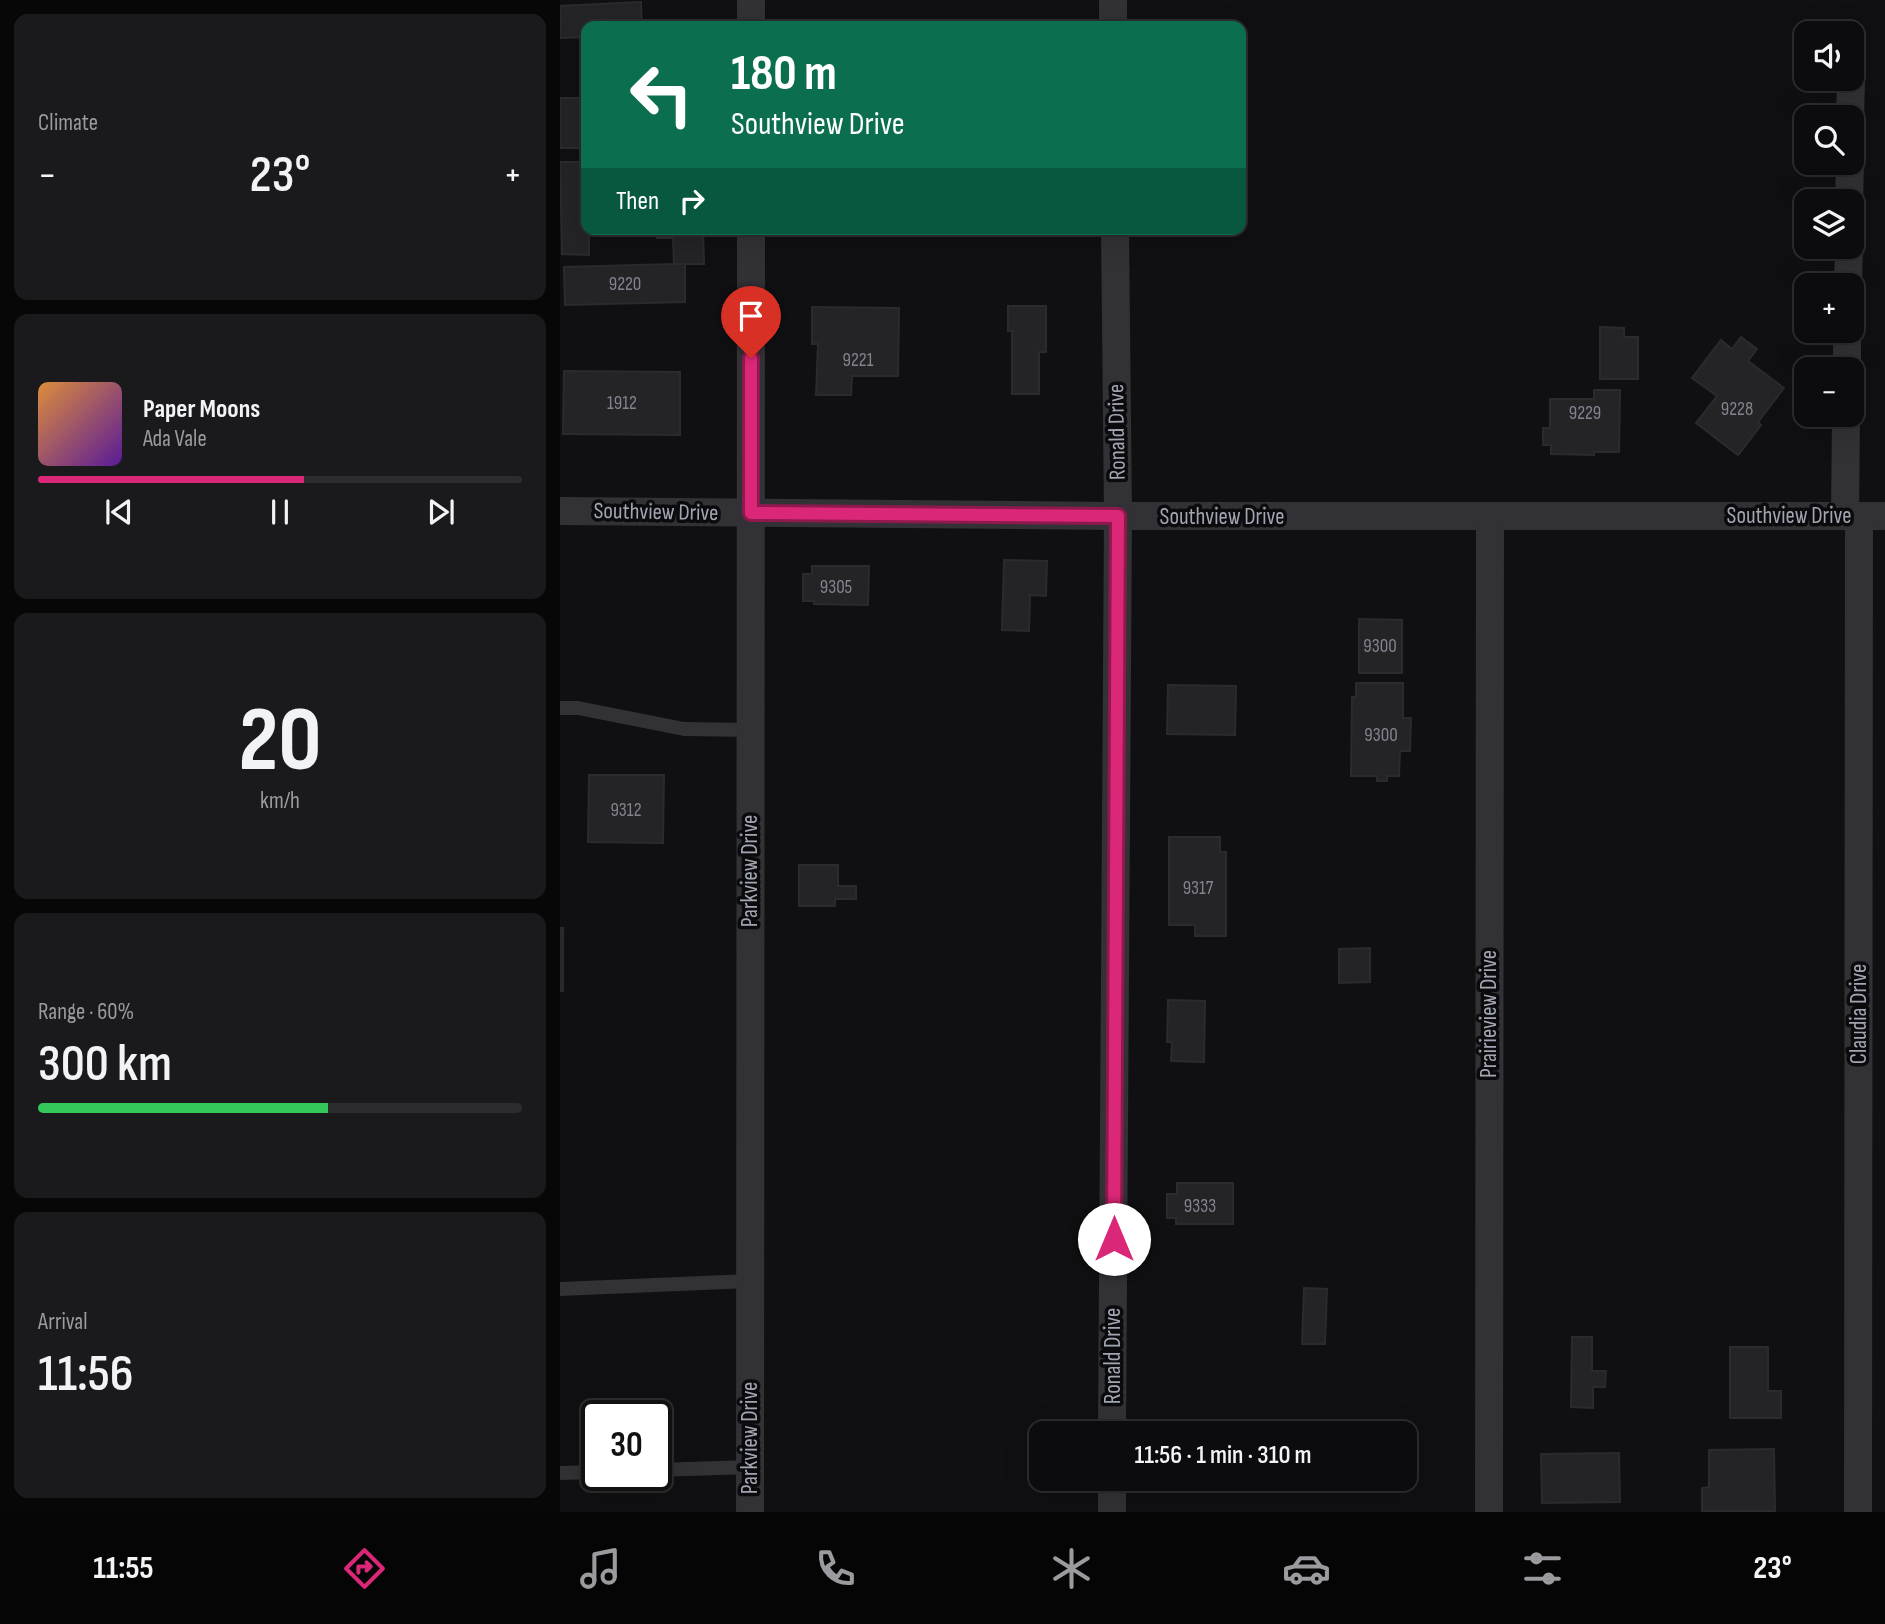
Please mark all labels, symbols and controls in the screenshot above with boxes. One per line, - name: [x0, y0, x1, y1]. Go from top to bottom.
- map controls: [1794, 21, 1864, 427]
- button: sound: [1794, 21, 1864, 91]
- text: 180 m: [731, 45, 837, 104]
- icon: left: [616, 49, 707, 140]
- text: Southview Drive: [731, 105, 905, 144]
- button: search: [1794, 105, 1864, 175]
- text: Climate: [38, 109, 98, 137]
- text: 23°: [250, 144, 310, 207]
- text: −: [38, 153, 57, 198]
- text: +: [503, 153, 522, 198]
- icon: right: [673, 182, 711, 220]
- text: Then: [616, 186, 659, 217]
- button: layers: [1794, 189, 1864, 259]
- house number: 9220: [609, 273, 641, 296]
- button: +: [1794, 273, 1864, 343]
- pin: [721, 286, 781, 358]
- icon: arrive: [732, 297, 770, 335]
- house number: 9221: [843, 349, 874, 372]
- button: −: [1794, 357, 1864, 427]
- street label: Ronald Drive: [1102, 384, 1132, 480]
- house number: 1912: [607, 392, 637, 415]
- text: Paper Moons: [143, 394, 260, 425]
- house number: 9228: [1721, 398, 1753, 421]
- house number: 9229: [1569, 402, 1601, 425]
- text: Ada Vale: [143, 425, 207, 453]
- icon: previous: [100, 493, 138, 531]
- icon: pause: [261, 493, 299, 531]
- icon: next: [422, 493, 460, 531]
- street label: Southview Drive: [593, 497, 719, 527]
- street label: Southview Drive: [1727, 502, 1851, 530]
- street label: Southview Drive: [1160, 503, 1284, 531]
- house number: 9305: [820, 576, 852, 599]
- house number: 9300: [1363, 635, 1397, 658]
- text: 20: [238, 687, 322, 796]
- house number: 9300: [1364, 724, 1398, 747]
- text: km/h: [260, 787, 300, 815]
- house number: 9312: [610, 799, 642, 822]
- street label: Parkview Drive: [736, 815, 764, 927]
- house number: 9317: [1183, 877, 1214, 900]
- street label: Prairieview Drive: [1475, 950, 1503, 1078]
- street label: Claudia Drive: [1845, 964, 1873, 1064]
- text: Range · 60%: [38, 998, 134, 1026]
- text: 300 km: [38, 1033, 172, 1096]
- house number: 9333: [1184, 1195, 1216, 1218]
- position arrow: [1077, 1202, 1151, 1276]
- text: Arrival: [38, 1308, 87, 1336]
- street label: Ronald Drive: [1099, 1308, 1127, 1404]
- text: 11:56: [38, 1343, 134, 1406]
- street label: Parkview Drive: [736, 1382, 764, 1494]
- speed limit sign: 30: [581, 1400, 672, 1491]
- text: 11:56 · 1 min · 310 m: [1134, 1440, 1312, 1471]
- icon: directions: [340, 1544, 389, 1593]
- icon: music: [576, 1544, 625, 1593]
- icon: phone: [811, 1544, 860, 1593]
- icon: climate: [1047, 1544, 1096, 1593]
- icon: car: [1282, 1544, 1331, 1593]
- icon: filters: [1518, 1544, 1567, 1593]
- text: 11:55: [93, 1549, 154, 1588]
- text: 23°: [1753, 1549, 1792, 1588]

